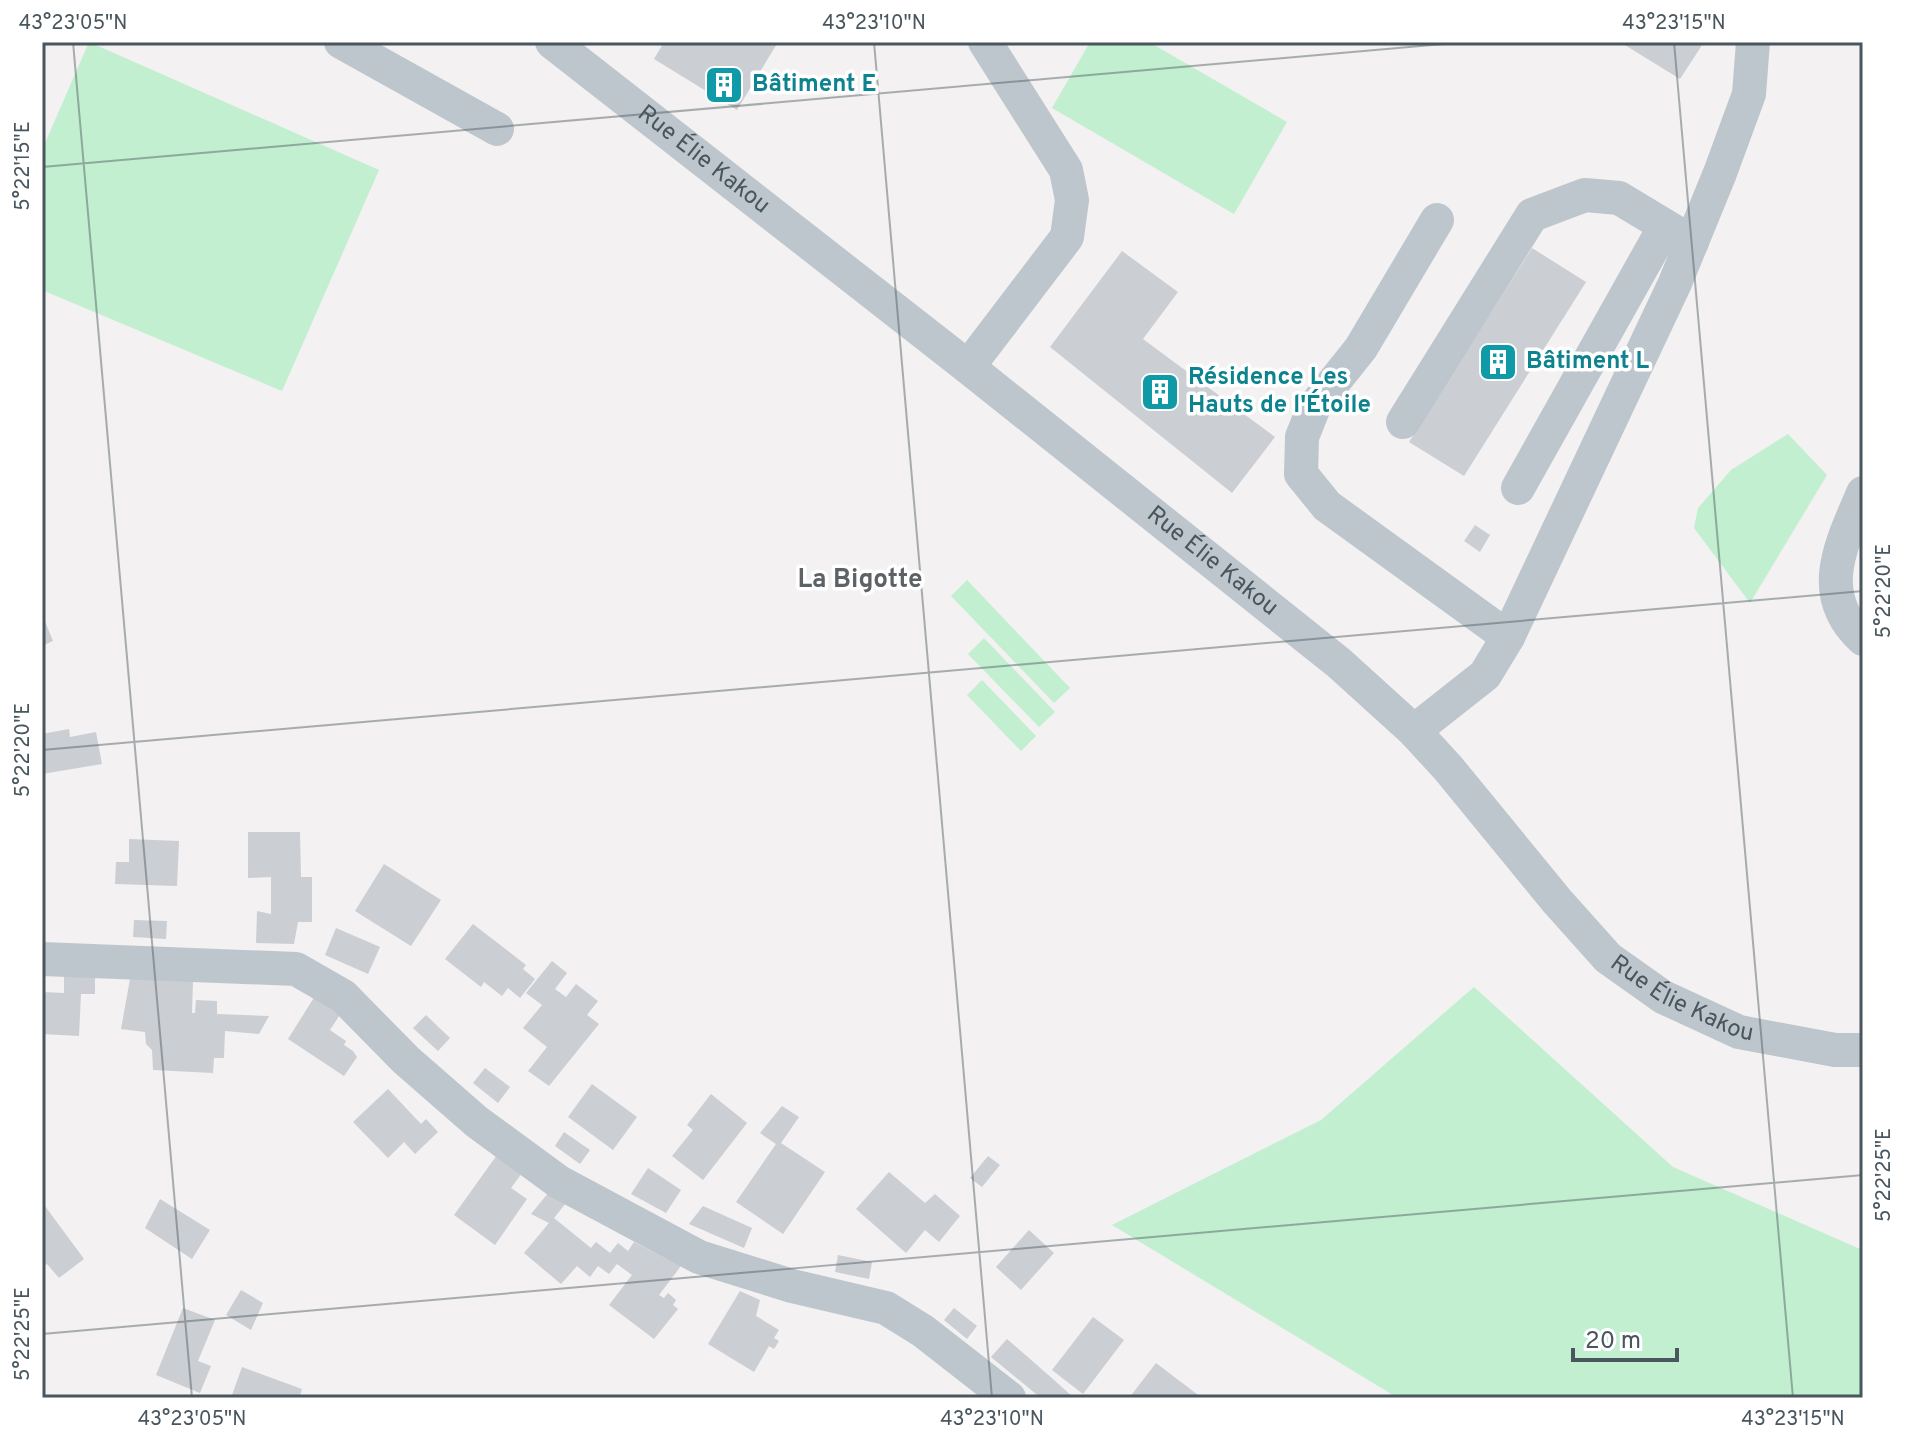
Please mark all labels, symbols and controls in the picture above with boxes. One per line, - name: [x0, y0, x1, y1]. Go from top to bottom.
- text: 43°23'05"N: [19, 11, 127, 37]
- text: 43°23'10"N: [822, 11, 926, 37]
- text: 43°23'15"N: [1622, 11, 1726, 37]
- building icon: Bâtiment E: [703, 64, 745, 106]
- place label: Bâtiment E: [752, 70, 877, 100]
- street label: Rue Élie Kakou: [631, 99, 776, 221]
- text: 5°22'15"E: [11, 121, 37, 211]
- building icon: Bâtiment L: [1477, 341, 1519, 383]
- place label: Bâtiment L: [1526, 347, 1650, 377]
- place label: Résidence Les Hauts de l'Étoile: [1188, 363, 1371, 421]
- building icon: Résidence Les Hauts de l'Étoile: [1139, 371, 1181, 413]
- street label: Rue Élie Kakou: [1140, 500, 1284, 623]
- text: 5°22'20"E: [1872, 544, 1898, 638]
- district label: La Bigotte: [797, 564, 923, 597]
- text: 5°22'20"E: [11, 703, 37, 797]
- street label: Rue Élie Kakou: [1604, 949, 1756, 1049]
- text: 5°22'25"E: [1872, 1128, 1898, 1222]
- text: 5°22'25"E: [11, 1287, 37, 1381]
- scale bar: [1573, 1312, 1677, 1362]
- text: 20 m: [1585, 1327, 1641, 1357]
- text: 43°23'05"N: [138, 1407, 246, 1433]
- text: 43°23'10"N: [940, 1407, 1044, 1433]
- text: 43°23'15"N: [1741, 1407, 1845, 1433]

